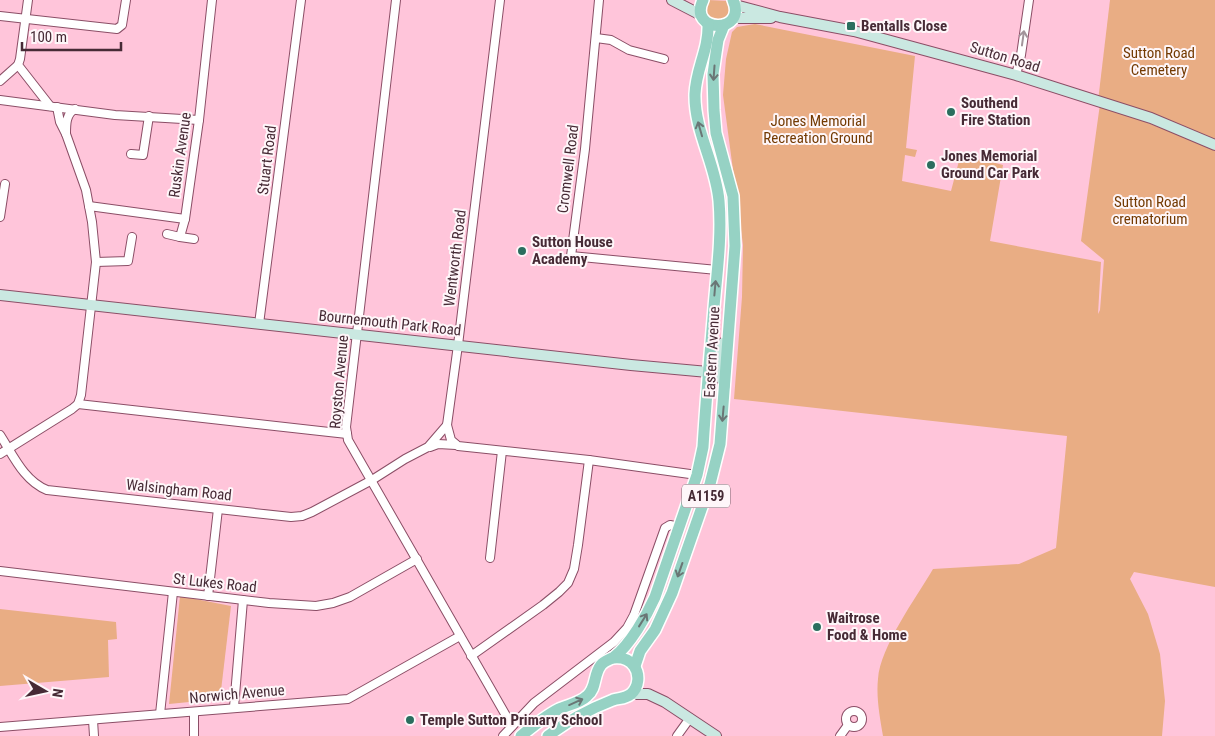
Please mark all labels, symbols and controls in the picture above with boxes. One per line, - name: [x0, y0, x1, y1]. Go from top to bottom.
- place label: Bentalls Close: [861, 17, 947, 35]
- scale bar: [22, 20, 121, 52]
- marker: Bentalls Close: [845, 20, 857, 32]
- text: 100 m: [30, 28, 67, 46]
- one-way arrow: [1019, 30, 1029, 46]
- street label: Sutton Road: [968, 38, 1042, 76]
- park label: Sutton Road Cemetery: [1123, 44, 1195, 79]
- one-way arrow: [709, 64, 719, 80]
- place label: Southend Fire Station: [961, 94, 1030, 129]
- marker: Southend Fire Station: [945, 106, 957, 118]
- street label: Ruskin Avenue: [165, 111, 195, 199]
- park label: Jones Memorial Recreation Ground: [763, 112, 873, 147]
- one-way arrow: [694, 121, 704, 137]
- street label: Stuart Road: [254, 124, 280, 196]
- street label: Cromwell Road: [554, 124, 582, 214]
- place label: Jones Memorial Ground Car Park: [941, 147, 1040, 182]
- marker: Jones Memorial Ground Car Park: [925, 159, 937, 171]
- park label: Sutton Road crematorium: [1112, 193, 1188, 228]
- street label: Wentworth Road: [440, 209, 470, 307]
- place label: Sutton House Academy: [532, 233, 613, 268]
- marker: Sutton House Academy: [516, 245, 528, 257]
- one-way arrow: [711, 281, 720, 297]
- street label: Eastern Avenue: [701, 306, 723, 398]
- street label: Bournemouth Park Road: [318, 307, 462, 339]
- street label: Royston Avenue: [326, 334, 352, 430]
- one-way arrow: [718, 406, 728, 422]
- street label: Walsingham Road: [125, 476, 233, 504]
- road number: A1159: [682, 484, 730, 508]
- one-way arrow: [675, 562, 684, 577]
- street label: St Lukes Road: [172, 570, 258, 596]
- place label: Waitrose Food & Home: [827, 609, 907, 644]
- one-way arrow: [638, 613, 648, 627]
- marker: Waitrose Food & Home: [811, 621, 823, 633]
- north arrow: [20, 666, 70, 716]
- street label: Norwich Avenue: [189, 681, 285, 707]
- text: N: [49, 688, 66, 699]
- one-way arrow: [568, 696, 583, 706]
- place label: Temple Sutton Primary School: [420, 711, 602, 729]
- marker: Temple Sutton Primary School: [404, 714, 416, 726]

